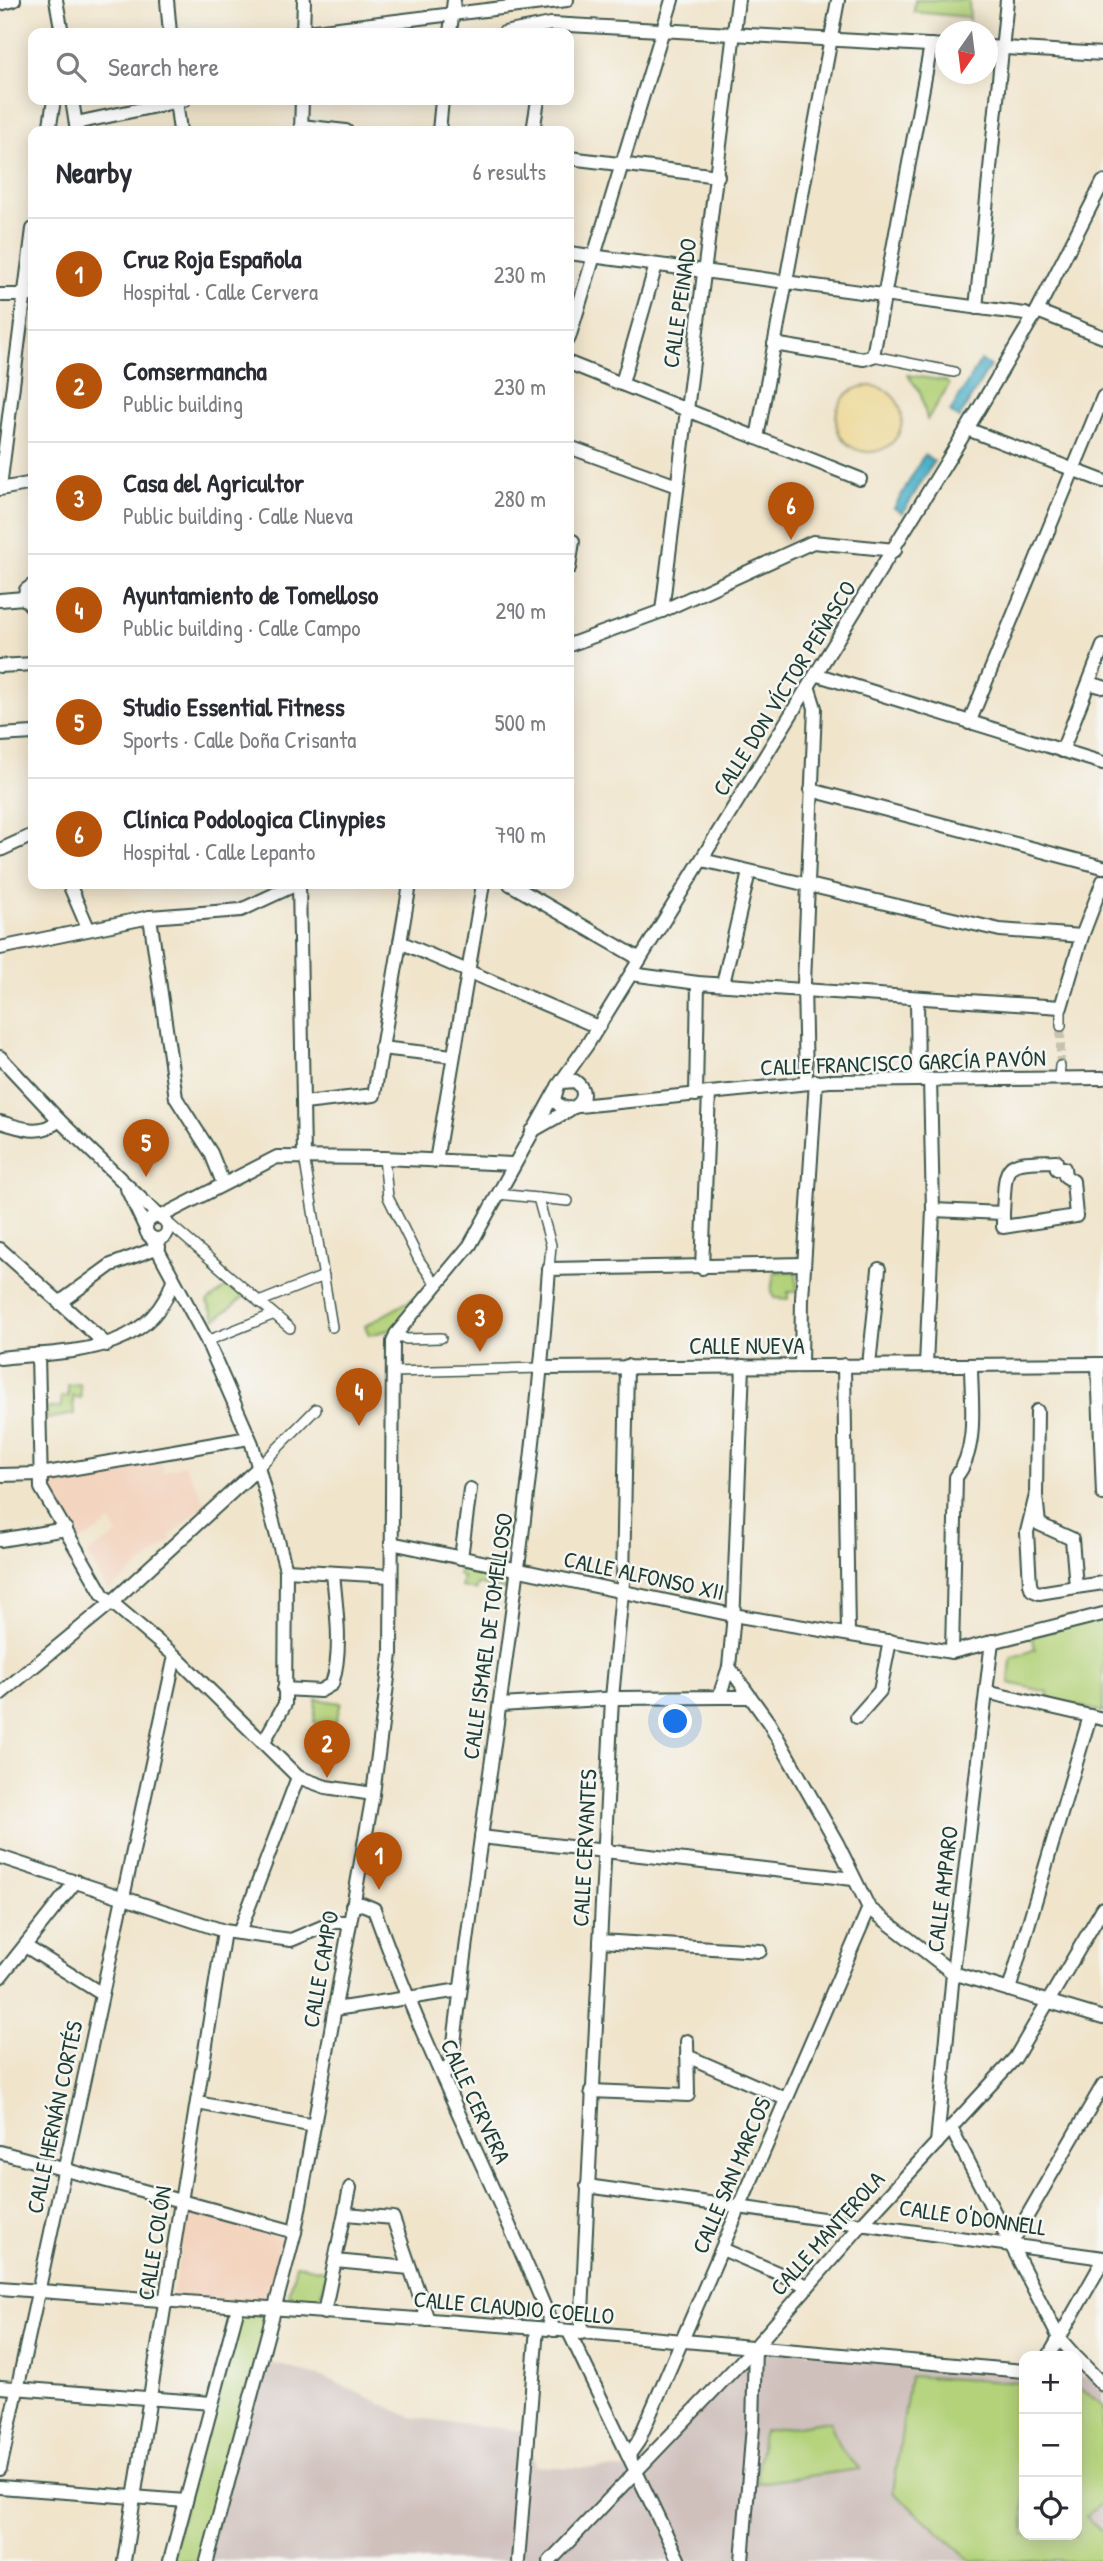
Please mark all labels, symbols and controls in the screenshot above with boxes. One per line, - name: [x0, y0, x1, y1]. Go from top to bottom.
- north arrow: [935, 21, 998, 84]
- search box: [28, 28, 574, 105]
- icon: search: [52, 48, 90, 86]
- text: Search here: [108, 49, 219, 84]
- text: Nearby: [56, 152, 132, 192]
- text: 6 results: [473, 156, 546, 187]
- street label: CALLE PEINADO: [655, 236, 703, 370]
- text: Cruz Roja Española: [123, 241, 302, 276]
- text: 1: [75, 259, 83, 290]
- text: 230 m: [494, 259, 546, 290]
- text: Hospital · Calle Cervera: [123, 276, 318, 307]
- text: Comsermancha: [123, 353, 267, 388]
- text: 2: [74, 371, 84, 402]
- text: 230 m: [494, 371, 546, 402]
- text: Public building: [123, 388, 243, 419]
- text: Casa del Agricultor: [123, 465, 304, 500]
- pin: 6: [768, 482, 814, 540]
- text: 3: [74, 483, 84, 514]
- text: 280 m: [494, 483, 546, 514]
- text: Public building · Calle Nueva: [123, 500, 353, 531]
- street label: CALLE DON VÍCTOR PEÑASCO: [705, 574, 863, 802]
- text: Ayuntamiento de Tomelloso: [123, 577, 378, 612]
- text: 4: [75, 595, 83, 626]
- text: 290 m: [496, 595, 546, 626]
- text: Public building · Calle Campo: [123, 612, 360, 643]
- text: Studio Essential Fitness: [123, 689, 345, 724]
- text: 5: [74, 707, 84, 738]
- text: 500 m: [495, 707, 546, 738]
- text: Sports · Calle Doña Crisanta: [123, 724, 356, 755]
- text: Clínica Podologica Clinypies: [123, 801, 386, 836]
- text: 6: [74, 819, 84, 850]
- text: 790 m: [495, 819, 546, 850]
- text: Hospital · Calle Lepanto: [123, 836, 315, 867]
- street label: CALLE FRANCISCO GARCÍA PAVÓN: [760, 1042, 1046, 1082]
- pin: 5: [123, 1119, 169, 1177]
- pin: 3: [457, 1294, 503, 1352]
- street label: CALLE NUEVA: [689, 1330, 805, 1361]
- pin: 4: [336, 1368, 382, 1426]
- street label: CALLE ISMAEL DE TOMELLOSO: [454, 1511, 520, 1761]
- street label: CALLE ALFONSO XII: [561, 1543, 727, 1607]
- your location: [658, 1704, 692, 1738]
- pin: 2: [304, 1720, 350, 1778]
- street label: CALLE CERVANTES: [564, 1768, 604, 1927]
- street label: CALLE AMPARO: [919, 1824, 965, 1954]
- pin: 1: [356, 1832, 402, 1890]
- street label: CALLE CAMPO: [295, 1908, 345, 2030]
- street label: CALLE HERNÁN CORTÉS: [18, 2017, 90, 2216]
- street label: CALLE CERVERA: [434, 2034, 518, 2168]
- street label: CALLE SAN MARCOS: [684, 2092, 778, 2258]
- street label: CALLE MANTEROLA: [763, 2164, 891, 2302]
- street label: CALLE COLÓN: [130, 2184, 178, 2302]
- street label: CALLE O'DONNELL: [897, 2191, 1049, 2243]
- street label: CALLE CLAUDIO COELLO: [412, 2283, 616, 2331]
- map controls: [1019, 2351, 1082, 2540]
- button: +: [1019, 2351, 1082, 2414]
- button: −: [1019, 2414, 1082, 2477]
- button: locate: [1019, 2477, 1082, 2540]

